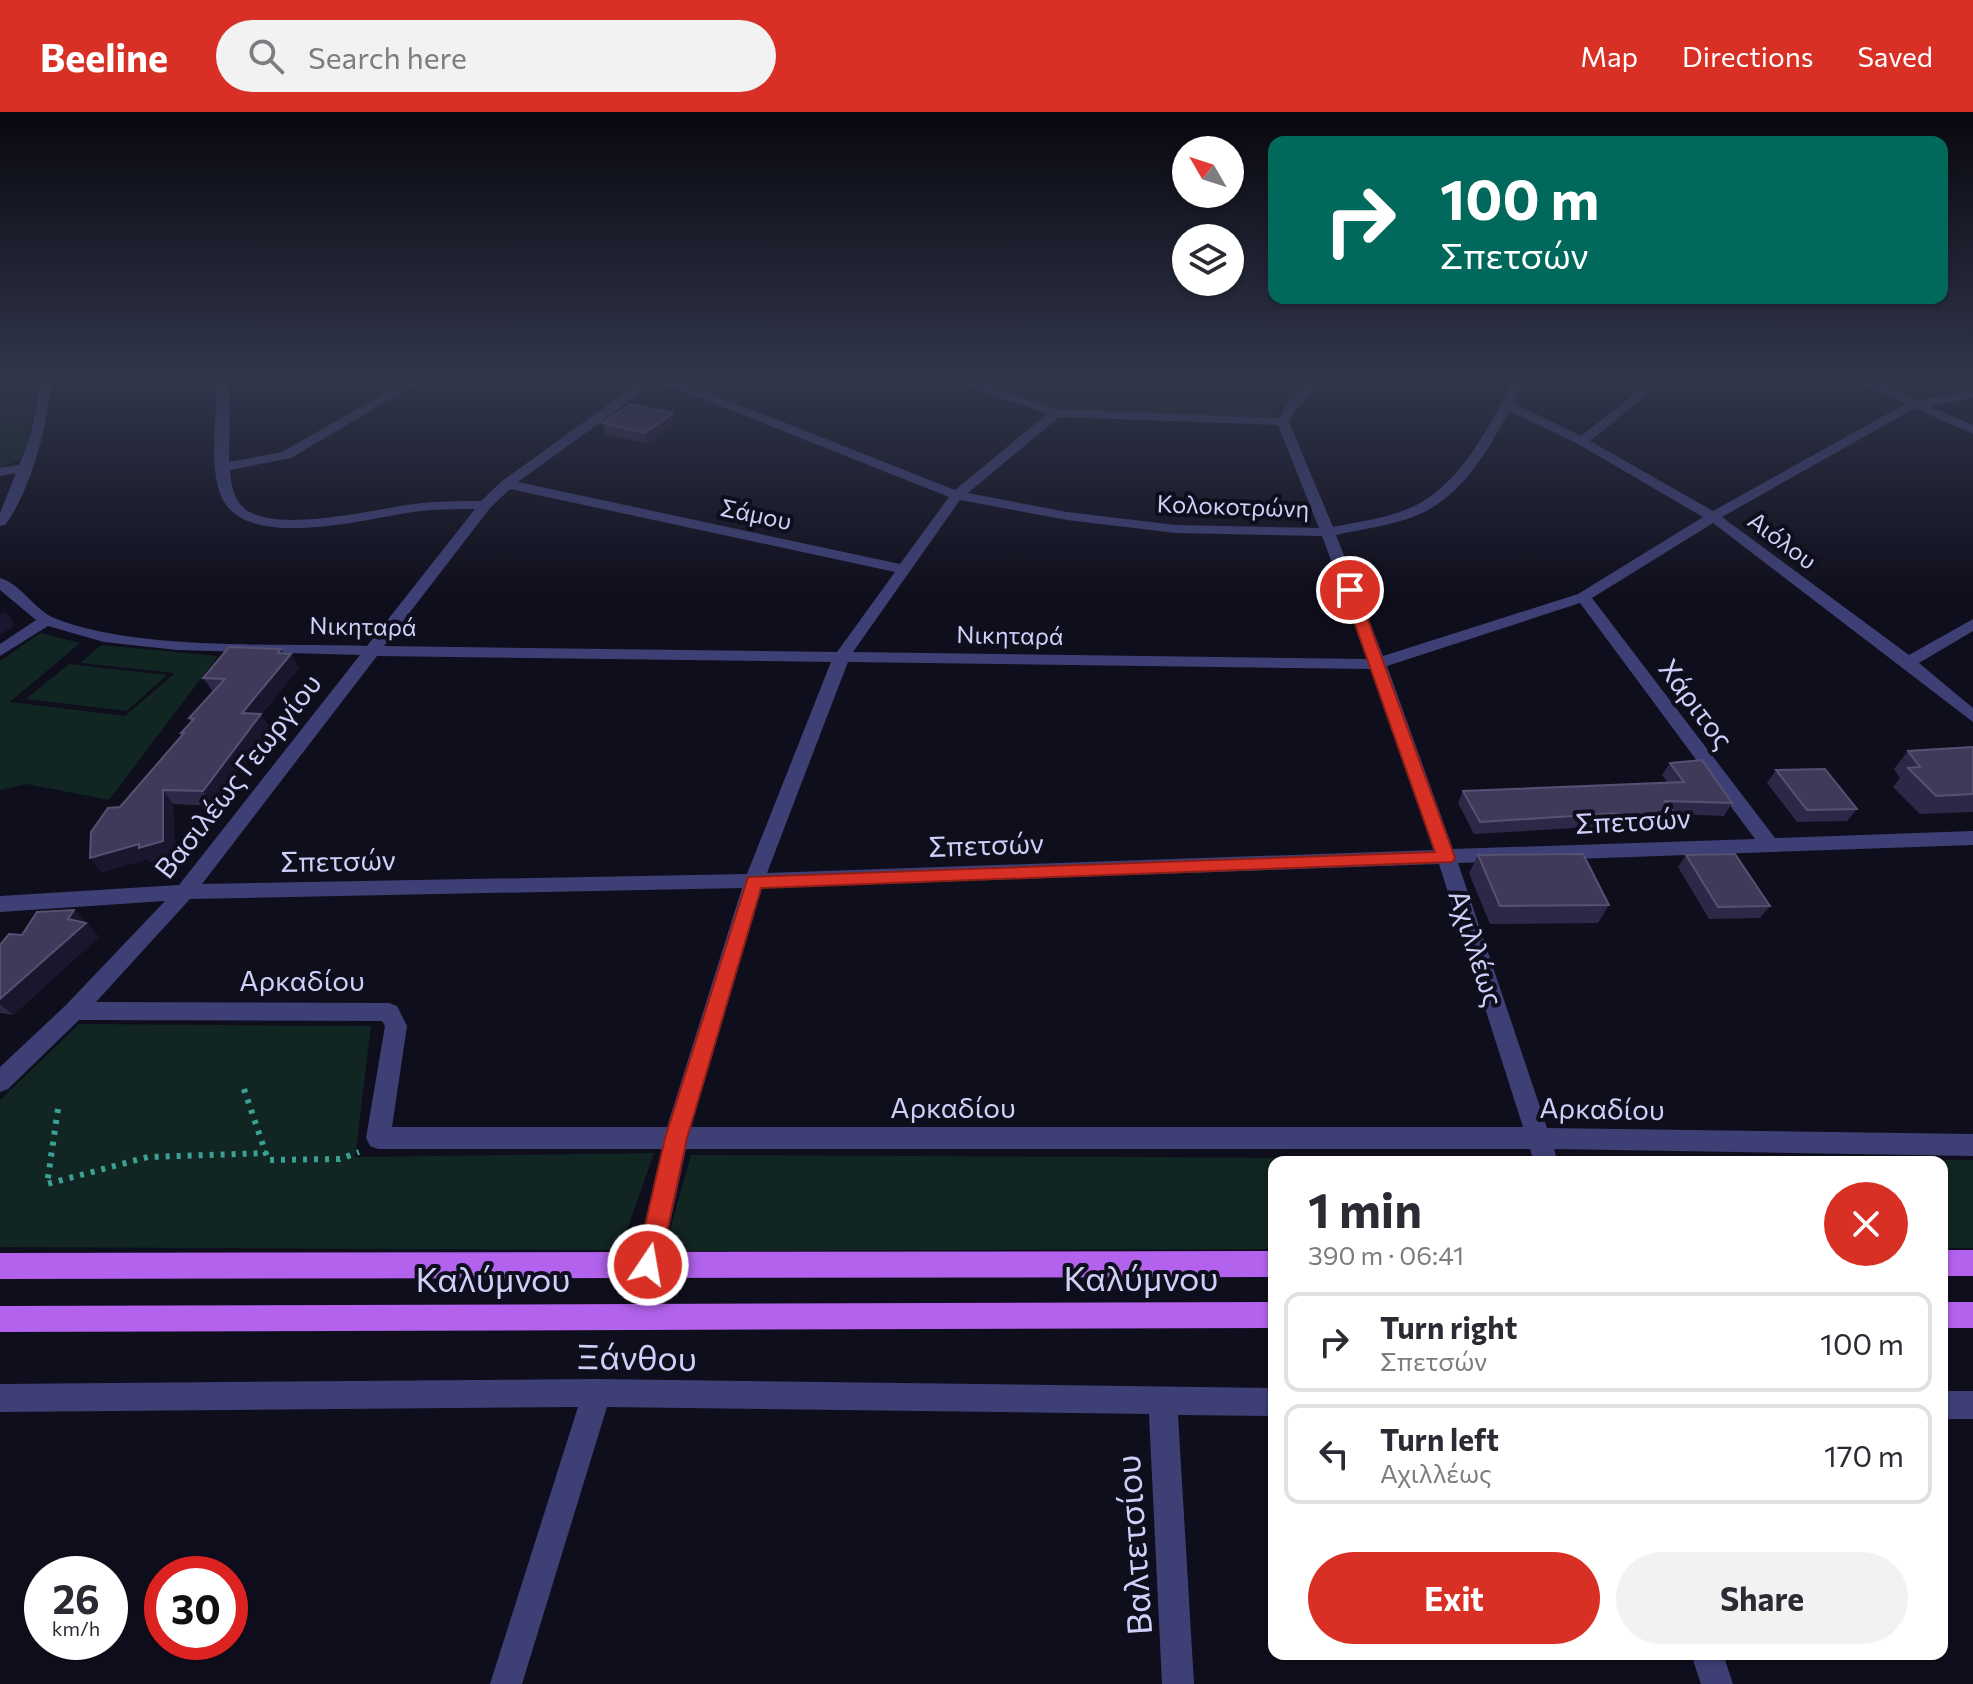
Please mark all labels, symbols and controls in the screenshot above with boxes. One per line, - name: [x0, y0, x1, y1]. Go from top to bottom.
- search box: [216, 20, 776, 92]
- text: Beeline: [40, 33, 168, 80]
- icon: search: [244, 34, 288, 78]
- text: Search here: [308, 38, 467, 75]
- text: Map: [1580, 39, 1638, 73]
- text: Directions: [1682, 39, 1813, 73]
- text: Saved: [1857, 39, 1933, 73]
- north arrow: [1172, 136, 1244, 208]
- map controls: [1172, 136, 1244, 296]
- text: 100 m: [1440, 163, 1599, 232]
- icon: right: [1308, 168, 1412, 272]
- button: layers: [1172, 224, 1244, 296]
- text: Σπετσών: [1440, 232, 1588, 276]
- street label: Κολοκοτρώνη: [1156, 488, 1310, 523]
- street label: Σάμου: [718, 492, 794, 535]
- street label: Αιόλου: [1743, 505, 1823, 575]
- pin: [1316, 556, 1384, 624]
- icon: arrive: [1328, 568, 1372, 612]
- street label: Νικηταρά: [309, 610, 417, 641]
- street label: Νικηταρά: [956, 619, 1064, 650]
- street label: Χάριτος: [1652, 652, 1741, 755]
- street label: Βασιλέως Γεωργίου: [147, 666, 328, 884]
- street label: Σπετσών: [1574, 800, 1692, 840]
- street label: Σπετσών: [928, 825, 1044, 863]
- street label: Σπετσών: [280, 842, 396, 878]
- street label: Αχιλλέως: [1442, 885, 1512, 1010]
- street label: Αρκαδίου: [239, 963, 365, 997]
- street label: Αρκαδίου: [890, 1090, 1016, 1124]
- street label: Αρκαδίου: [1539, 1090, 1665, 1126]
- text: 1 min: [1308, 1179, 1422, 1238]
- button: close: [1824, 1182, 1908, 1266]
- position arrow: [606, 1223, 690, 1307]
- text: 390 m · 06:41: [1308, 1239, 1464, 1270]
- street label: Καλύμνου: [1064, 1256, 1218, 1298]
- street label: Καλύμνου: [416, 1257, 570, 1299]
- text: Turn right: [1380, 1308, 1517, 1345]
- icon: right: [1312, 1320, 1356, 1364]
- text: 100 m: [1820, 1324, 1904, 1361]
- street label: Ξάνθου: [577, 1334, 697, 1378]
- text: Σπετσών: [1380, 1345, 1487, 1376]
- text: Turn left: [1380, 1420, 1499, 1457]
- icon: left: [1312, 1432, 1356, 1476]
- text: 170 m: [1824, 1436, 1904, 1473]
- street label: Βαλτετσίου: [1105, 1454, 1159, 1637]
- text: Αχιλλέως: [1380, 1457, 1492, 1488]
- button: Exit: [1308, 1552, 1600, 1644]
- button: Share: [1616, 1552, 1908, 1644]
- speed limit sign: 30: [144, 1556, 248, 1660]
- text: 26: [52, 1573, 100, 1622]
- text: km/h: [52, 1616, 100, 1640]

